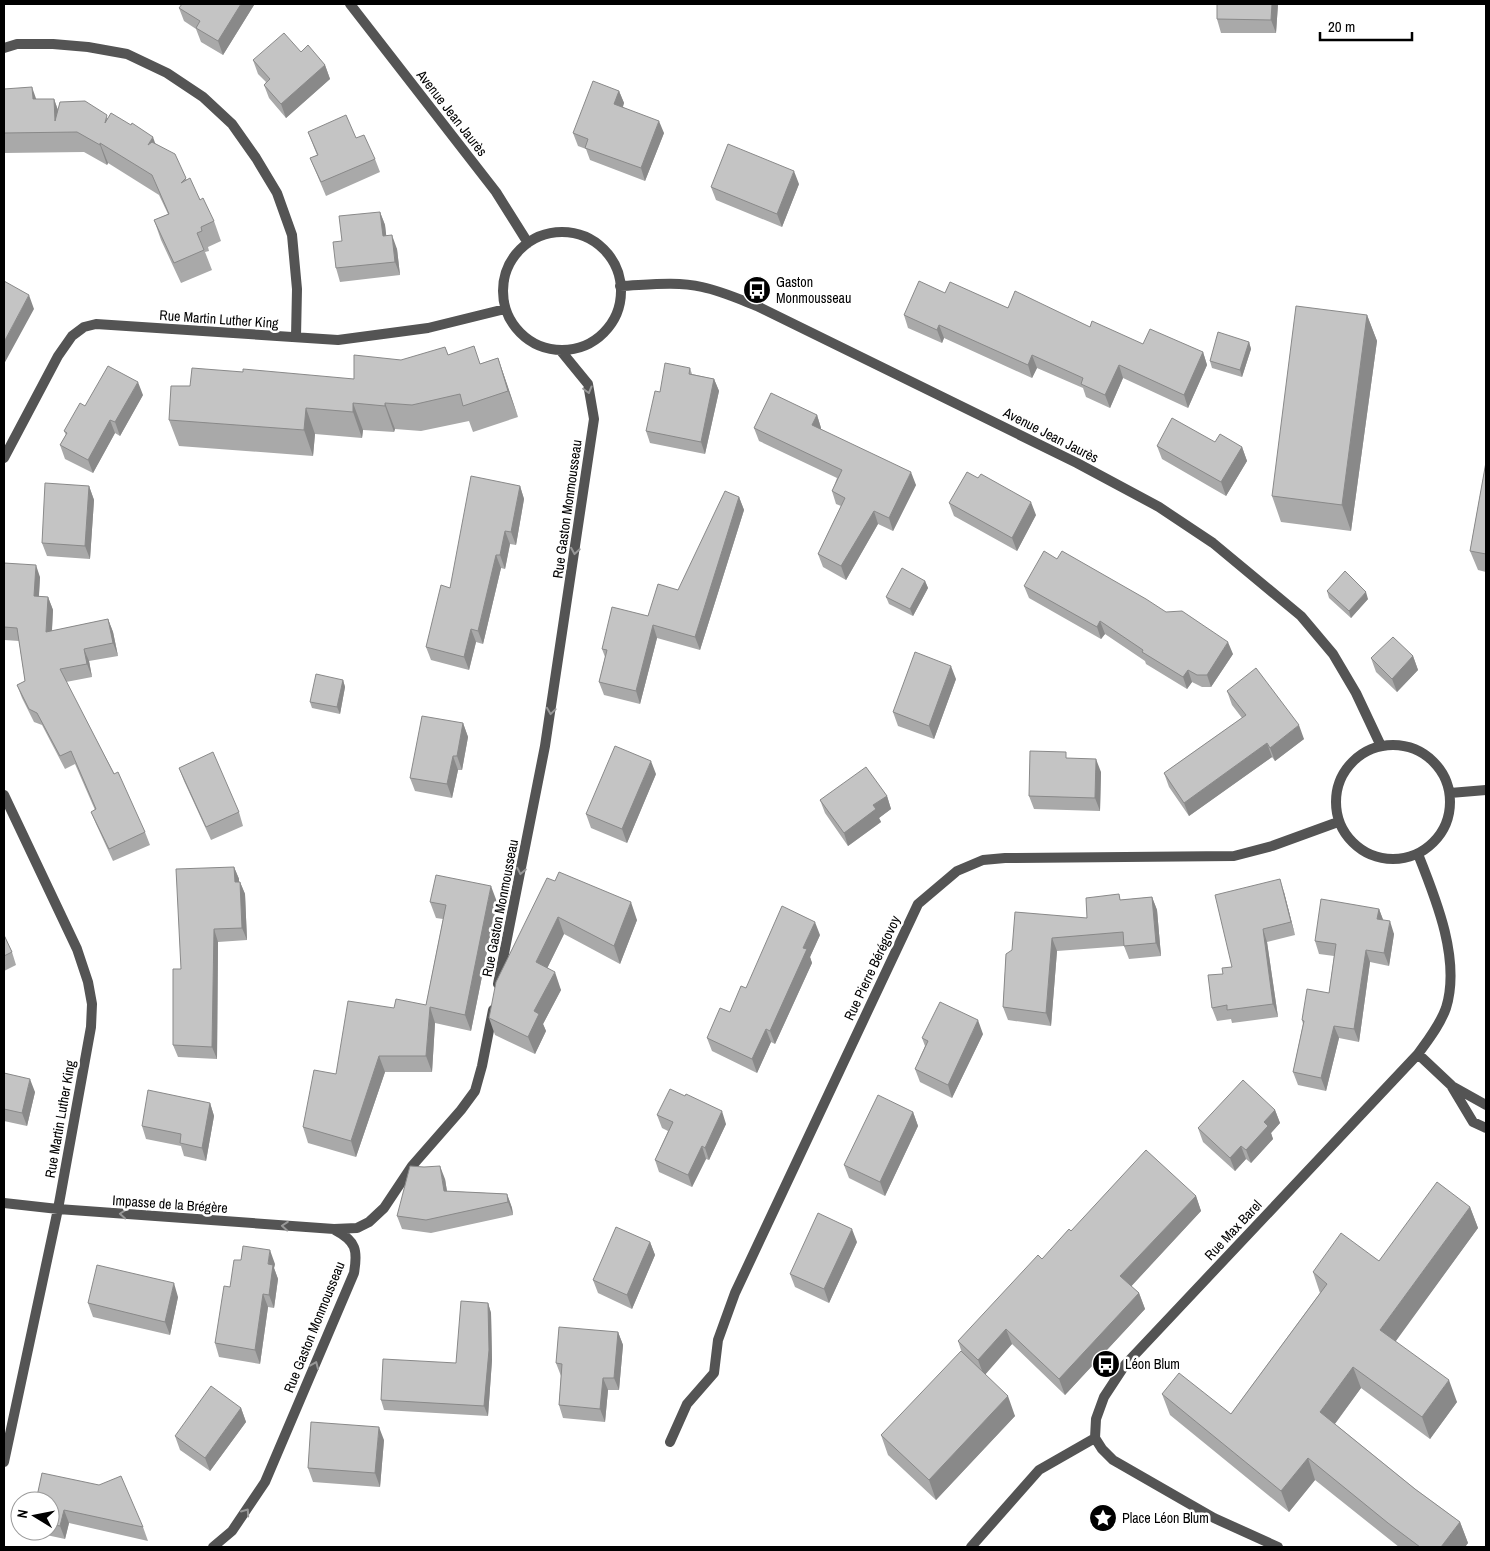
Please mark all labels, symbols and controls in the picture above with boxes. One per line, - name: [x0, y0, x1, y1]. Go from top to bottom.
- scale bar: [1320, 10, 1412, 42]
- text: 20 m: [1328, 16, 1355, 37]
- street label: Avenue Jean Jaurès: [412, 66, 491, 160]
- place label: Gaston Monmousseau: [776, 273, 851, 307]
- bus stop icon: Gaston Monmousseau: [742, 275, 772, 305]
- street label: Rue Martin Luther King: [159, 306, 280, 332]
- one-way arrow: [582, 386, 593, 395]
- street label: Avenue Jean Jaurès: [999, 403, 1102, 467]
- street label: Rue Gaston Monmousseau: [548, 439, 586, 579]
- one-way arrow: [570, 547, 581, 555]
- one-way arrow: [546, 707, 556, 716]
- street label: Rue Gaston Monmousseau: [478, 838, 522, 978]
- one-way arrow: [516, 867, 527, 875]
- street label: Rue Pierre Bérégovoy: [840, 912, 904, 1023]
- street label: Rue Martin Luther King: [41, 1058, 79, 1179]
- street label: Impasse de la Brégère: [112, 1191, 228, 1217]
- street label: Rue Max Barel: [1201, 1196, 1265, 1264]
- one-way arrow: [119, 1209, 127, 1220]
- one-way arrow: [281, 1220, 289, 1231]
- street label: Rue Gaston Monmousseau: [279, 1259, 349, 1395]
- bus stop icon: Léon Blum: [1091, 1349, 1121, 1379]
- place label: Léon Blum: [1125, 1355, 1180, 1373]
- one-way arrow: [308, 1361, 319, 1370]
- north arrow: [10, 1491, 60, 1541]
- place icon: Place Léon Blum: [1088, 1503, 1118, 1533]
- text: N: [13, 1508, 32, 1519]
- one-way arrow: [240, 1508, 249, 1517]
- place label: Place Léon Blum: [1122, 1509, 1209, 1527]

